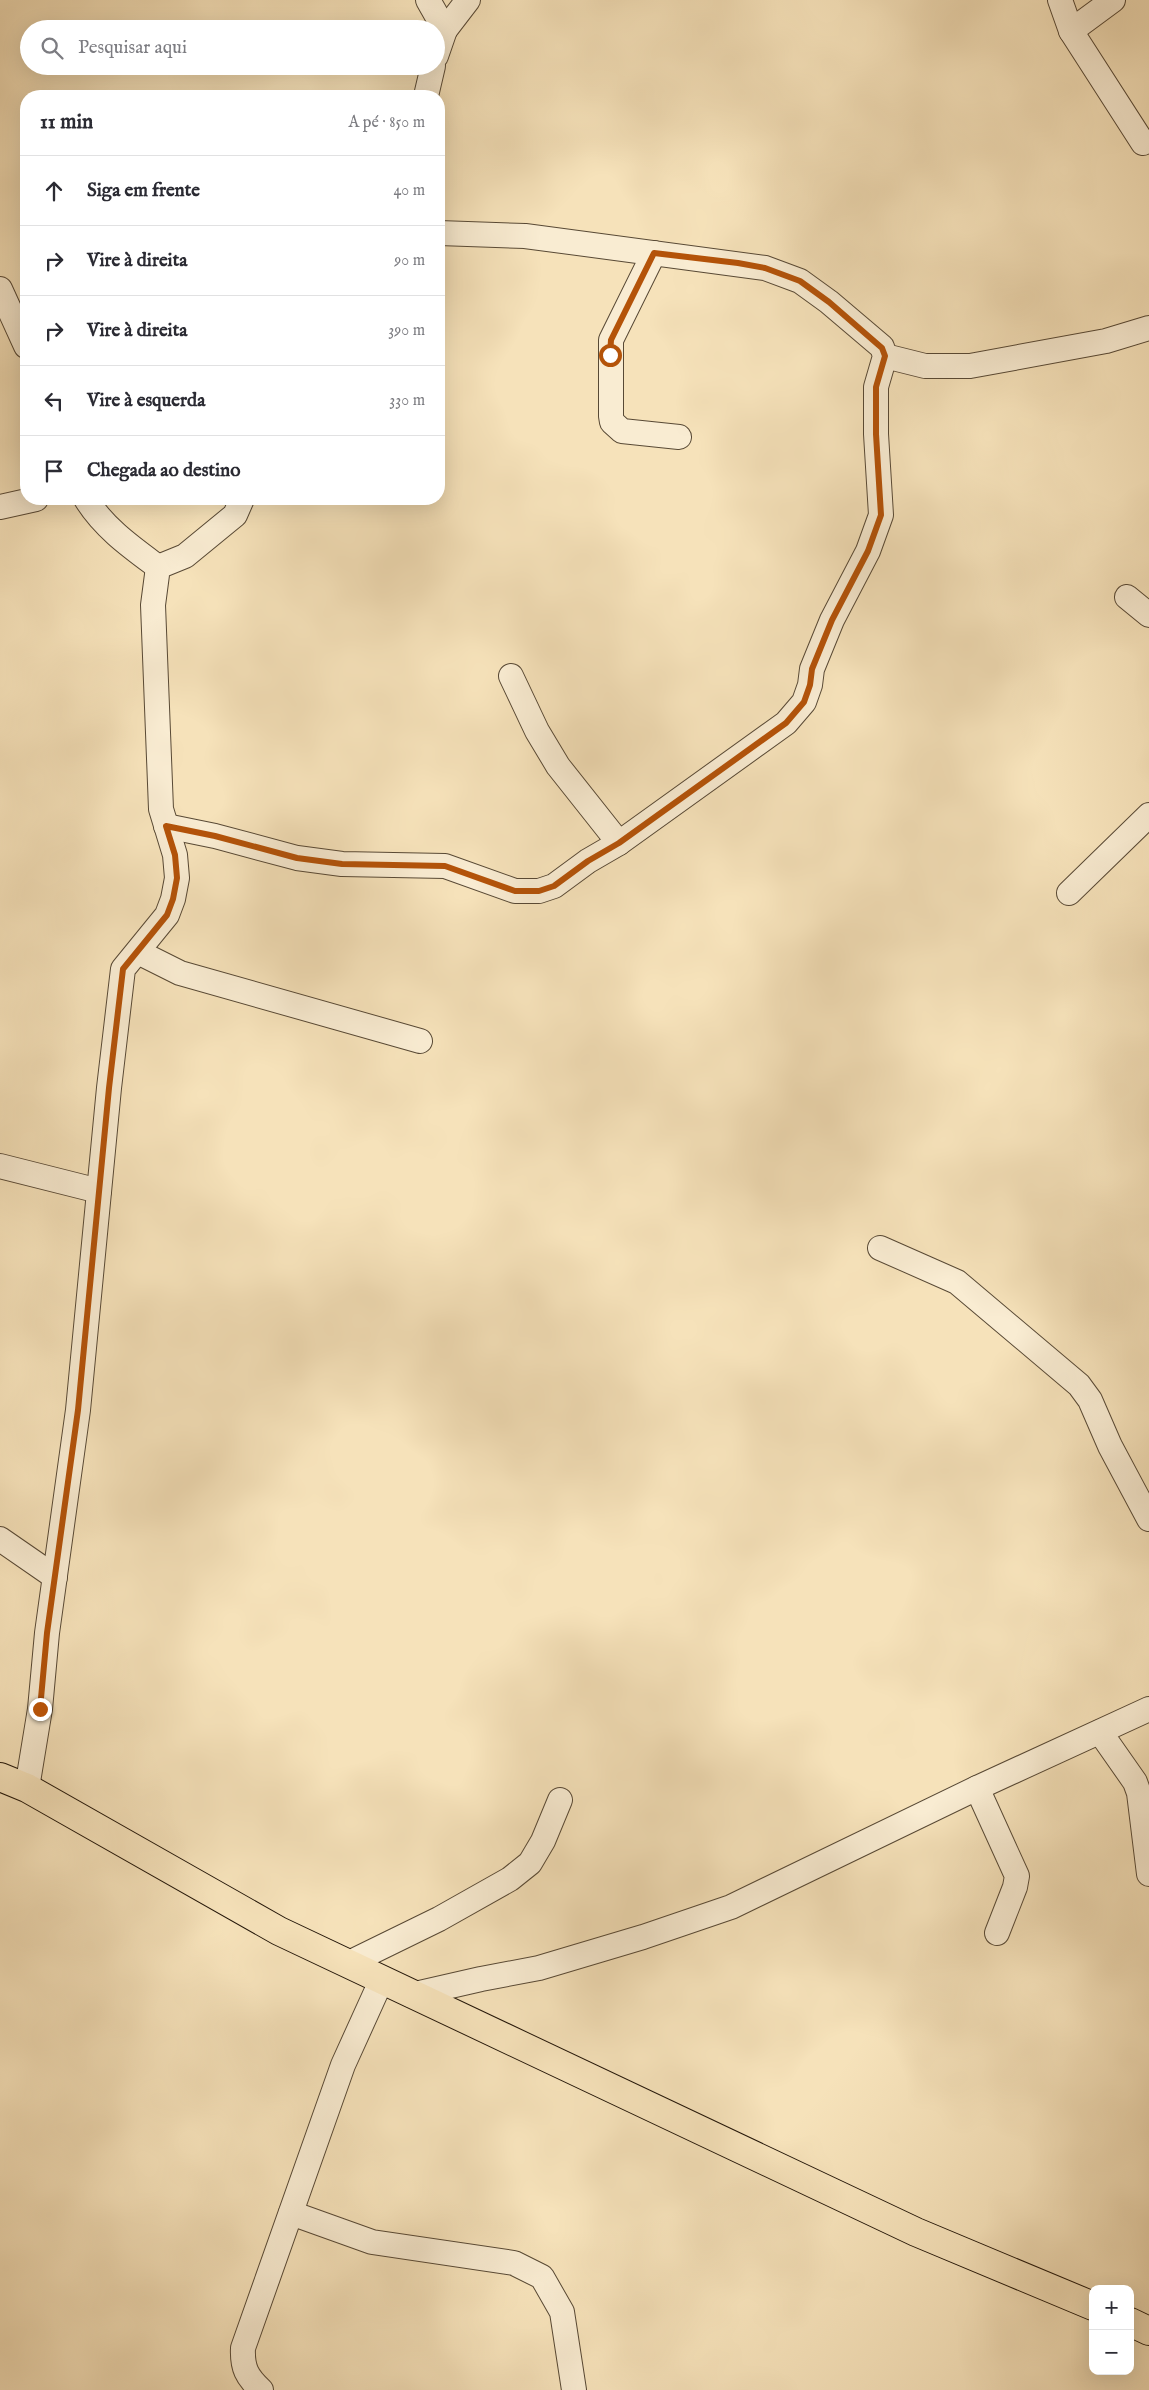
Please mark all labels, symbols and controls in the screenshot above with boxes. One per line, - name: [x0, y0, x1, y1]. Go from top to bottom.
- search box: [20, 20, 445, 75]
- icon: search: [38, 34, 66, 62]
- text: Pesquisar aqui: [78, 36, 187, 60]
- text: 11 min: [40, 109, 93, 136]
- text: A pé · 850 m: [348, 113, 425, 133]
- icon: ahead: [40, 177, 68, 205]
- text: Siga em frente: [87, 179, 200, 203]
- text: 40 m: [393, 181, 425, 201]
- icon: right: [40, 247, 68, 275]
- text: Vire à direita: [87, 249, 187, 273]
- text: 90 m: [394, 251, 425, 271]
- icon: right: [40, 317, 68, 345]
- text: Vire à direita: [87, 319, 187, 343]
- text: 390 m: [388, 321, 425, 341]
- route start: [599, 344, 622, 367]
- icon: left: [40, 387, 68, 415]
- text: Vire à esquerda: [87, 389, 205, 413]
- text: 330 m: [389, 391, 425, 411]
- icon: arrive: [40, 457, 68, 485]
- text: Chegada ao destino: [87, 459, 240, 483]
- route end: [29, 1698, 52, 1721]
- map controls: [1089, 2285, 1134, 2375]
- button: +: [1089, 2285, 1134, 2330]
- button: −: [1089, 2330, 1134, 2375]

